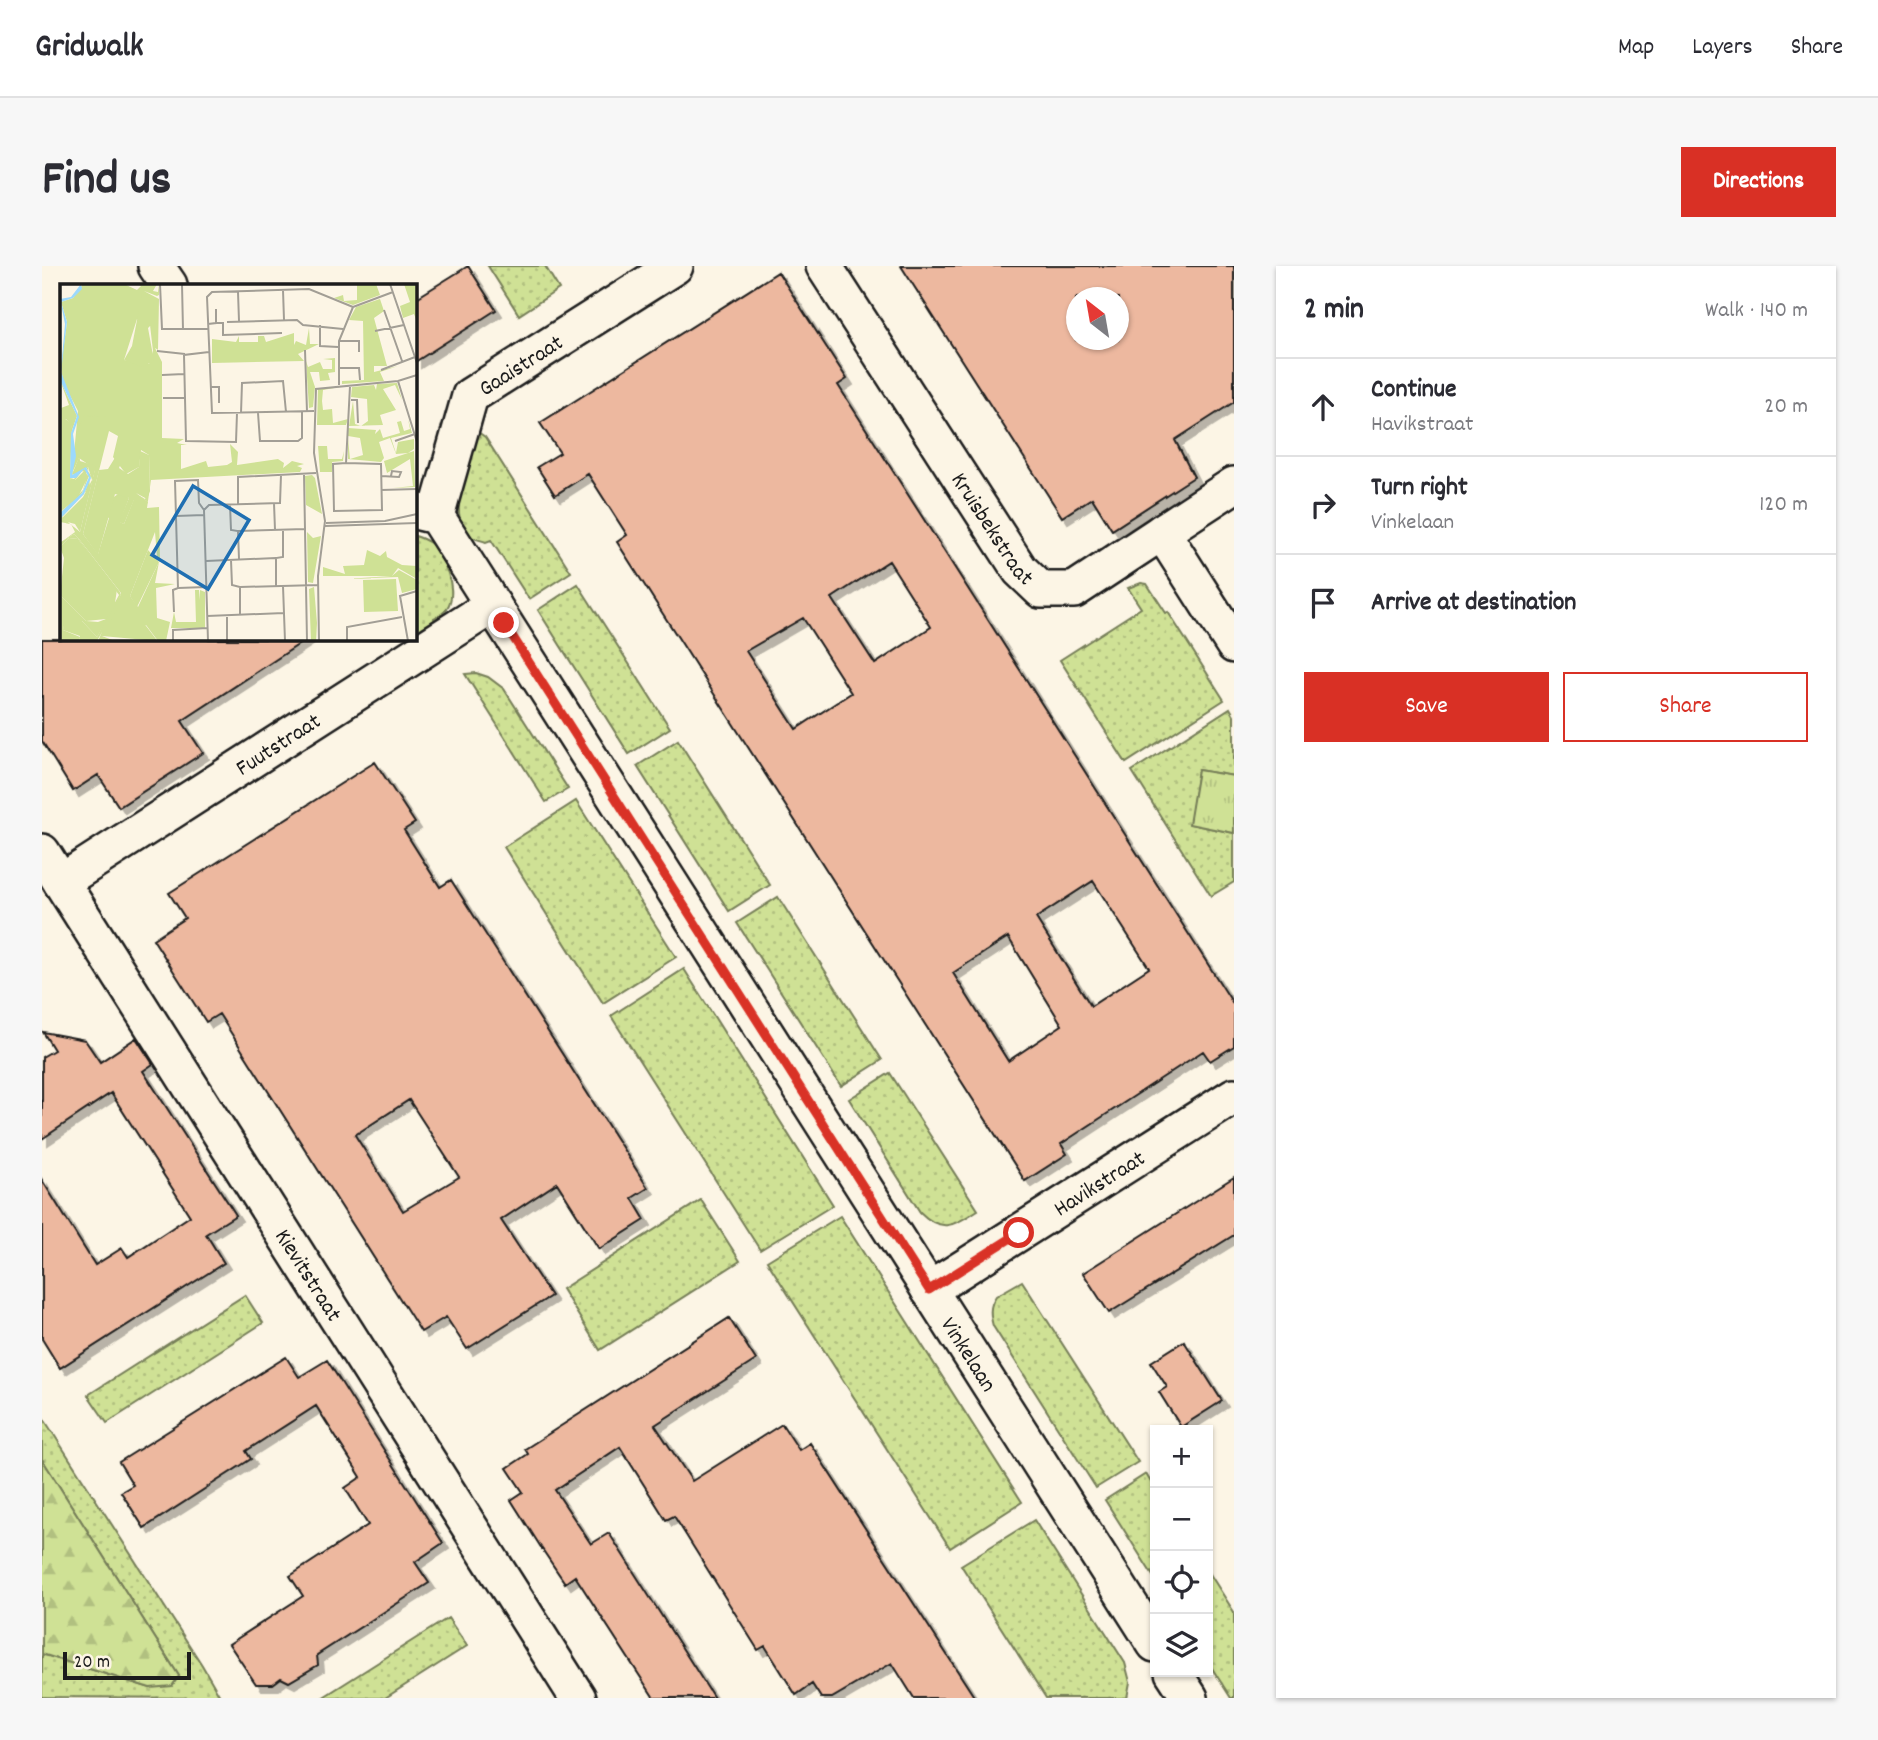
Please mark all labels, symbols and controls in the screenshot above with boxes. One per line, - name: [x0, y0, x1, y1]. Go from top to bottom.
- text: Gridwalk: [35, 25, 144, 72]
- text: Map: [1618, 31, 1654, 65]
- text: Layers: [1692, 31, 1753, 65]
- text: Share: [1791, 31, 1843, 65]
- text: Find us: [42, 147, 171, 217]
- button: Directions: [1681, 147, 1836, 217]
- inset map: [60, 284, 416, 640]
- north arrow: [1066, 287, 1129, 350]
- text: 2 min: [1304, 290, 1364, 333]
- text: Walk · 140 m: [1705, 295, 1808, 328]
- street label: Gaaistraat: [473, 328, 571, 406]
- text: Continue: [1371, 372, 1456, 409]
- icon: ahead: [1304, 388, 1342, 426]
- text: 20 m: [1764, 391, 1808, 424]
- text: Havikstraat: [1371, 409, 1474, 442]
- street label: Kruisbekstraat: [941, 467, 1040, 595]
- text: Turn right: [1371, 470, 1468, 507]
- icon: right: [1304, 486, 1342, 524]
- text: 120 m: [1759, 489, 1808, 522]
- text: Vinkelaan: [1371, 507, 1454, 540]
- icon: arrive: [1304, 584, 1342, 622]
- text: Arrive at destination: [1371, 585, 1576, 622]
- route end: [488, 607, 519, 638]
- button: Save: [1304, 672, 1549, 742]
- button: Share: [1563, 672, 1808, 742]
- street label: Fuutstraat: [230, 707, 328, 786]
- street label: Havikstraat: [1048, 1144, 1153, 1227]
- route start: [1003, 1217, 1034, 1248]
- street label: Kievitstraat: [265, 1223, 348, 1329]
- street label: Vinkelaan: [931, 1312, 1003, 1400]
- map controls: [1150, 1425, 1213, 1677]
- button: +: [1150, 1425, 1213, 1488]
- button: −: [1150, 1488, 1213, 1551]
- button: locate: [1150, 1551, 1213, 1614]
- button: layers: [1150, 1614, 1213, 1677]
- scale bar: [63, 1649, 191, 1681]
- text: 20 m: [74, 1650, 110, 1677]

